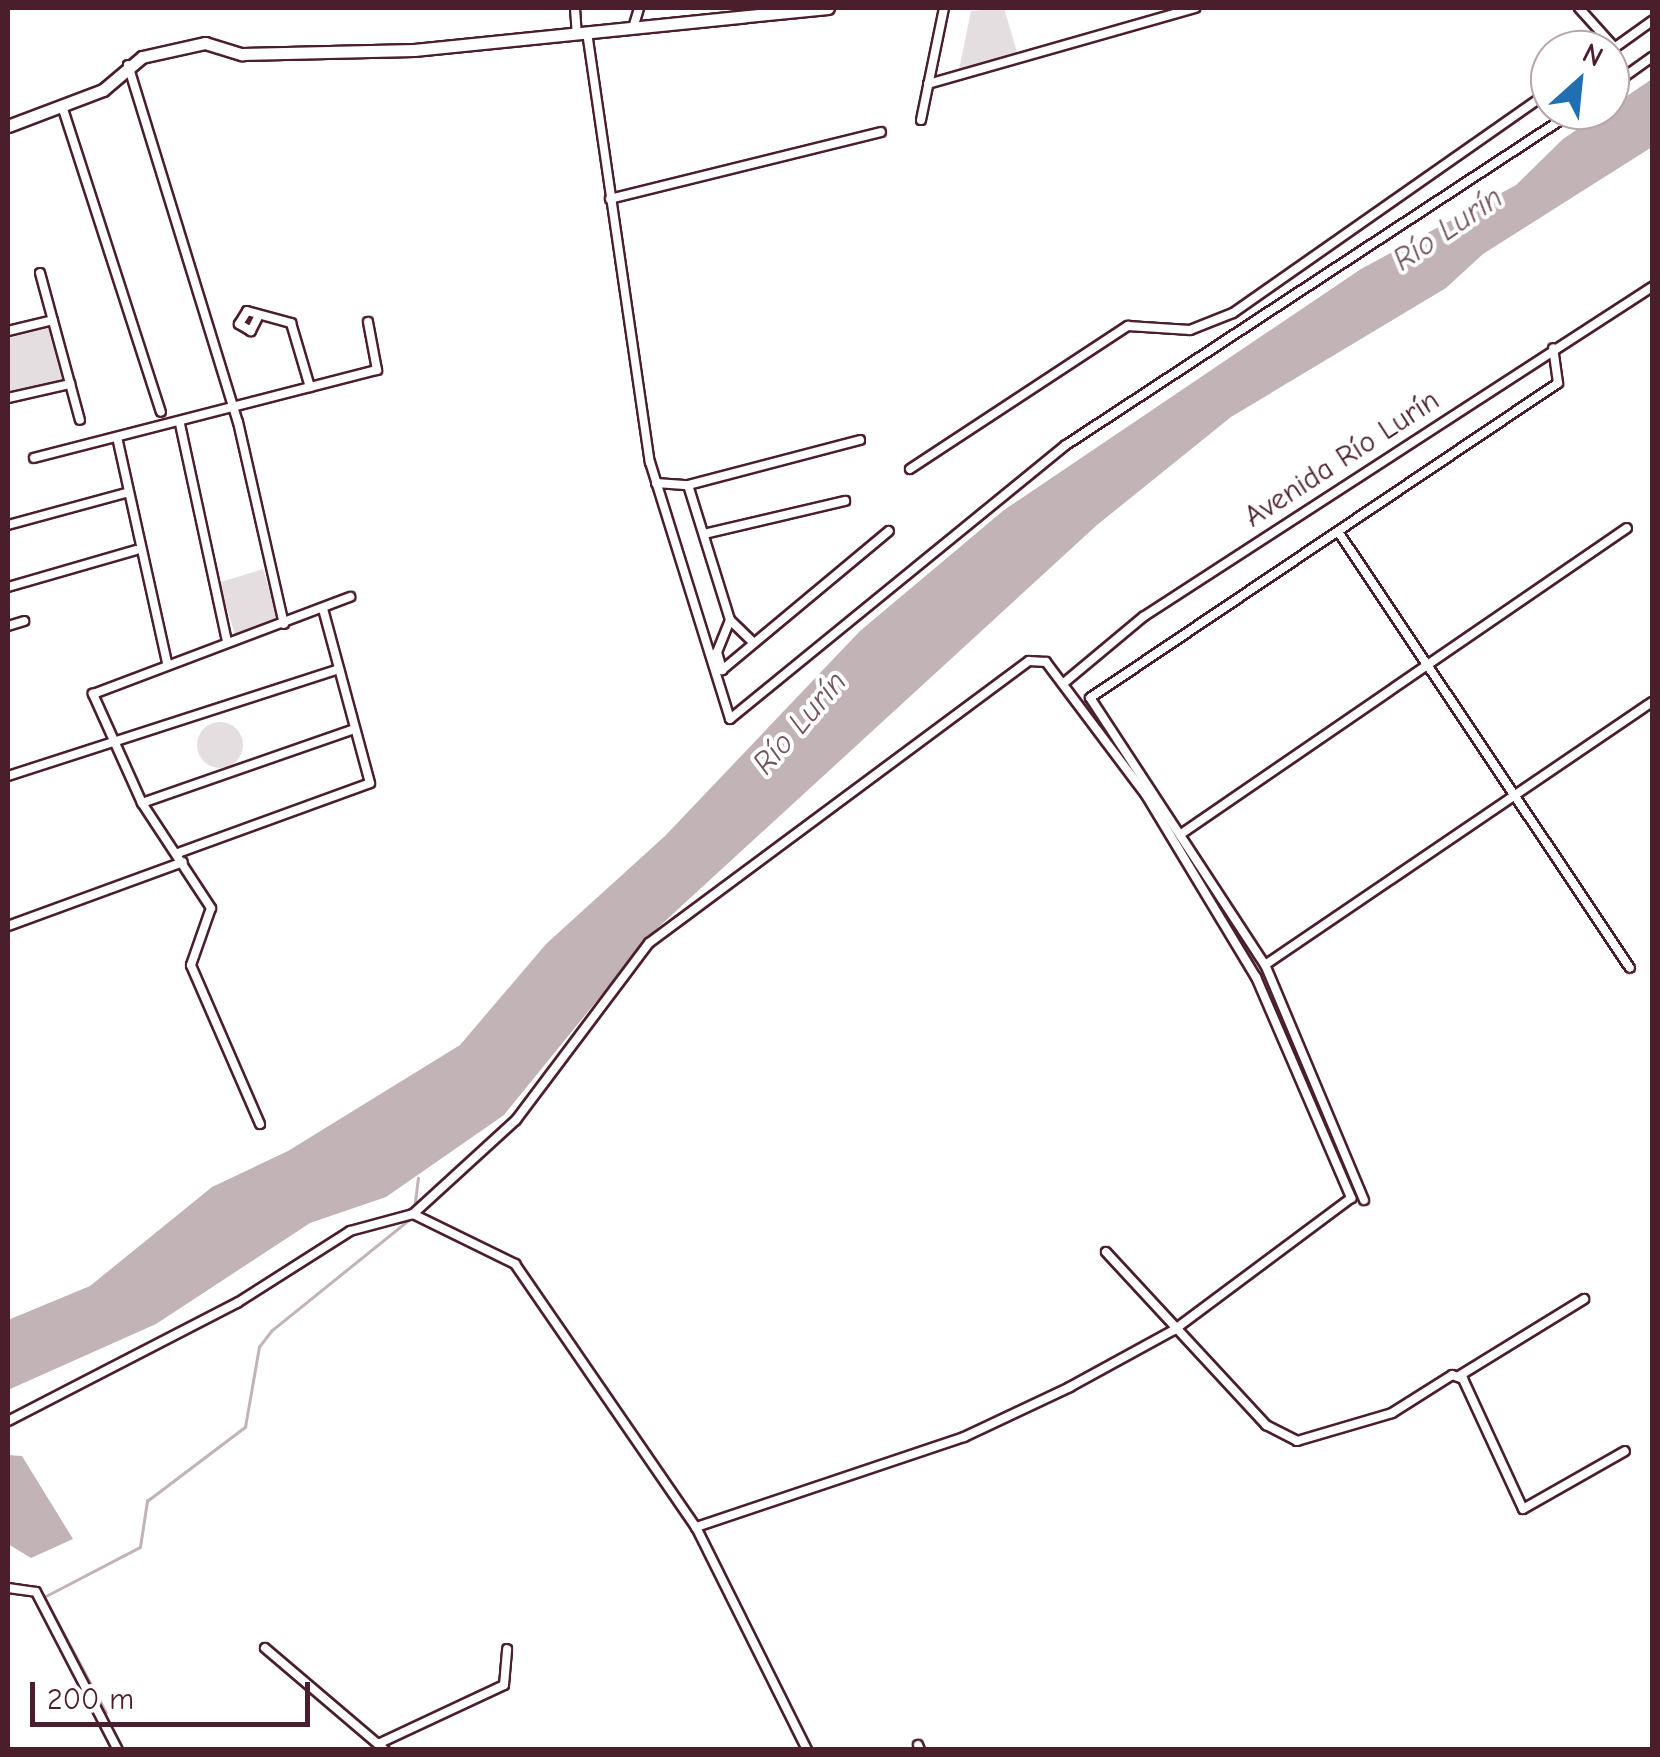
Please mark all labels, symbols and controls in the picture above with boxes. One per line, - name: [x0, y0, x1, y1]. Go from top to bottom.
- north arrow: [1530, 30, 1630, 130]
- text: N: [1577, 37, 1608, 73]
- water label: Río Lurín: [1386, 178, 1510, 280]
- street label: Avenida Río Lurín: [1238, 383, 1446, 535]
- water label: Río Lurín: [745, 664, 855, 782]
- scale bar: [35, 1662, 315, 1724]
- text: 200 m: [47, 1682, 134, 1717]

